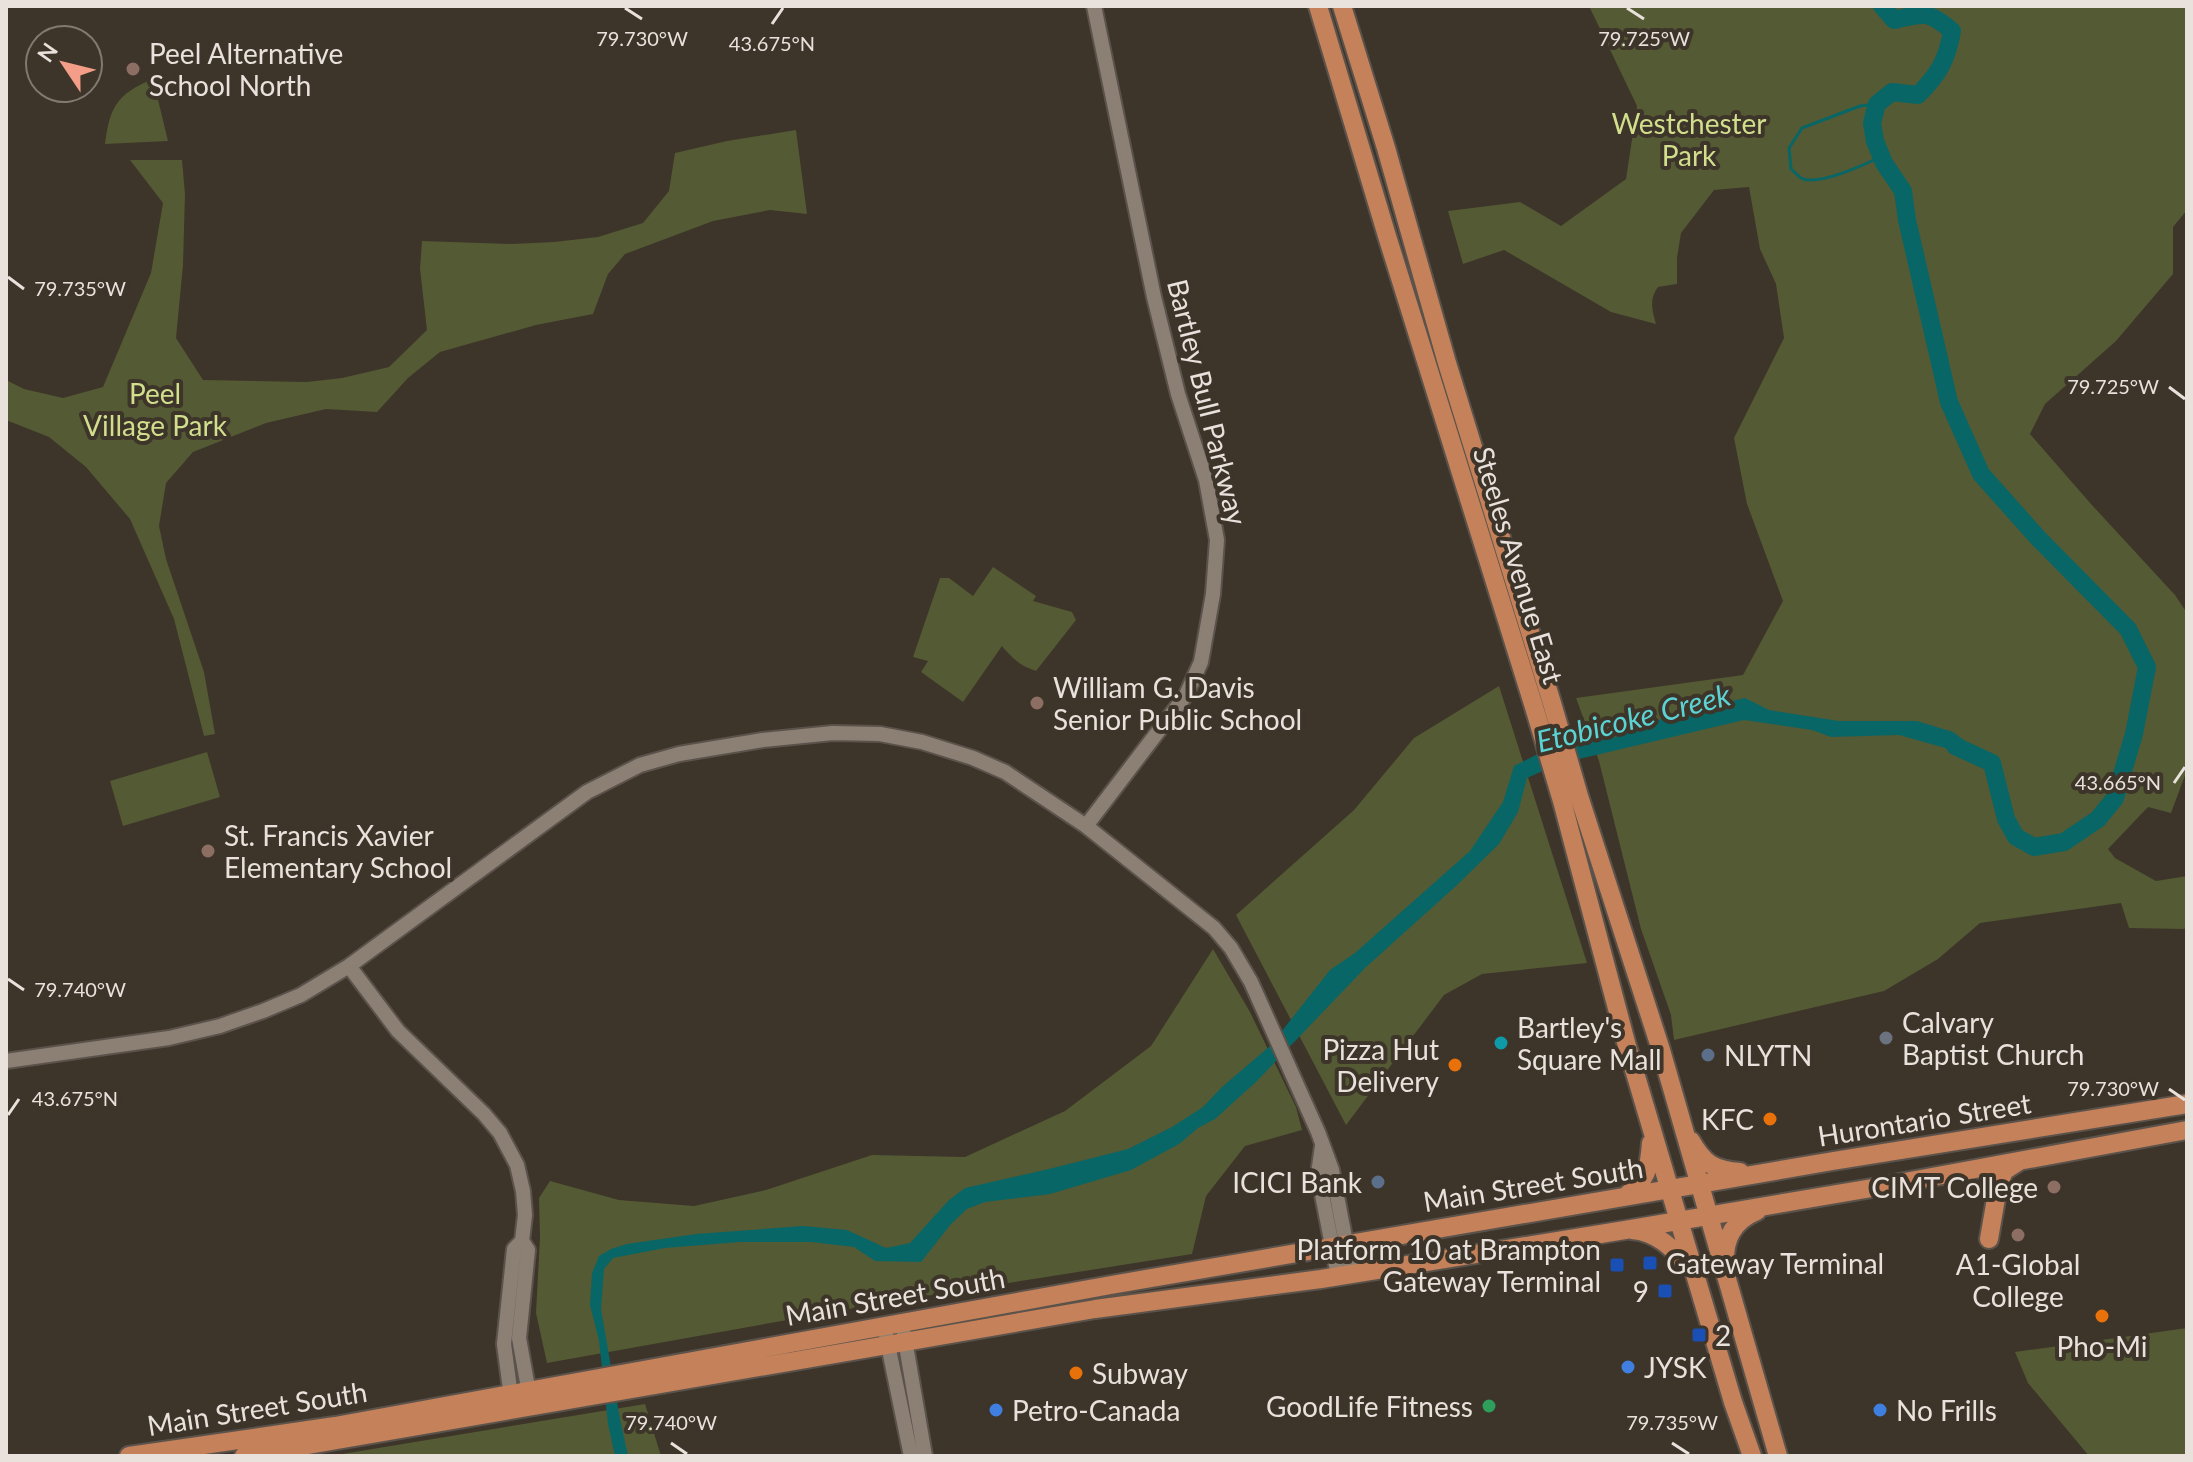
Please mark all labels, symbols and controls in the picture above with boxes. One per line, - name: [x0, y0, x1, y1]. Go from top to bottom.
- north arrow: [24, 24, 104, 104]
- text: 79.730°W: [596, 26, 688, 50]
- text: 79.725°W: [1598, 26, 1690, 50]
- text: 43.675°N: [729, 31, 815, 55]
- place label: Peel Alternative School North: [149, 36, 343, 102]
- text: N: [31, 38, 63, 67]
- marker: Peel Alternative School North: [124, 60, 142, 78]
- park label: Westchester Park: [1611, 106, 1767, 172]
- street label: Bartley Bull Parkway: [1161, 275, 1255, 529]
- text: 79.735°W: [34, 276, 126, 300]
- text: 79.725°W: [2067, 374, 2159, 398]
- park label: Peel Village Park: [83, 376, 228, 442]
- street label: Steeles Avenue East: [1467, 443, 1571, 687]
- place label: William G. Davis Senior Public School: [1053, 670, 1302, 736]
- water label: Etobicoke Creek: [1532, 675, 1735, 759]
- marker: William G. Davis Senior Public School: [1028, 694, 1046, 712]
- text: 43.665°N: [2075, 770, 2161, 794]
- place label: St. Francis Xavier Elementary School: [224, 818, 452, 884]
- marker: St. Francis Xavier Elementary School: [199, 842, 217, 860]
- text: 79.740°W: [34, 977, 126, 1001]
- place label: Calvary Baptist Church: [1902, 1005, 2084, 1071]
- place label: Bartley's Square Mall: [1517, 1010, 1662, 1076]
- marker: Calvary Baptist Church: [1877, 1029, 1895, 1047]
- place label: Pizza Hut Delivery: [1322, 1032, 1440, 1098]
- marker: Bartley's Square Mall: [1492, 1034, 1510, 1052]
- place label: NLYTN: [1724, 1038, 1813, 1072]
- marker: NLYTN: [1699, 1046, 1717, 1064]
- marker: Pizza Hut Delivery: [1446, 1056, 1464, 1074]
- text: 79.730°W: [2067, 1076, 2159, 1100]
- street label: Hurontario Street: [1815, 1085, 2033, 1153]
- text: 43.675°N: [32, 1086, 118, 1110]
- place label: KFC: [1701, 1102, 1754, 1136]
- marker: KFC: [1761, 1110, 1779, 1128]
- street label: Main Street South: [1421, 1150, 1645, 1218]
- place label: ICICI Bank: [1232, 1165, 1363, 1199]
- place label: CIMT College: [1871, 1170, 2038, 1204]
- marker: ICICI Bank: [1369, 1173, 1387, 1191]
- marker: CIMT College: [2045, 1178, 2063, 1196]
- marker: A1-Global College: [2009, 1226, 2027, 1244]
- place label: Platform 10 at Brampton Gateway Terminal: [1297, 1232, 1601, 1298]
- place label: Gateway Terminal: [1666, 1246, 1884, 1280]
- place label: A1-Global College: [1956, 1247, 2080, 1313]
- marker: Gateway Terminal: [1641, 1254, 1659, 1272]
- marker: Platform 10 at Brampton Gateway Terminal: [1608, 1256, 1626, 1274]
- street label: Main Street South: [783, 1260, 1007, 1332]
- place label: 9: [1633, 1274, 1649, 1308]
- marker: 9: [1656, 1282, 1674, 1300]
- marker: Pho-Mi: [2093, 1307, 2111, 1325]
- place label: 2: [1715, 1318, 1731, 1352]
- marker: 2: [1690, 1326, 1708, 1344]
- place label: Pho-Mi: [2056, 1329, 2148, 1363]
- place label: JYSK: [1644, 1350, 1707, 1384]
- place label: Subway: [1092, 1356, 1188, 1390]
- marker: JYSK: [1619, 1358, 1637, 1376]
- marker: Subway: [1067, 1364, 1085, 1382]
- street label: Main Street South: [145, 1374, 369, 1442]
- place label: GoodLife Fitness: [1266, 1389, 1473, 1423]
- place label: Petro-Canada: [1012, 1393, 1180, 1427]
- place label: No Frills: [1896, 1393, 1997, 1427]
- marker: GoodLife Fitness: [1480, 1397, 1498, 1415]
- marker: Petro-Canada: [987, 1401, 1005, 1419]
- marker: No Frills: [1871, 1401, 1889, 1419]
- text: 79.740°W: [625, 1410, 717, 1434]
- text: 79.735°W: [1626, 1410, 1718, 1434]

